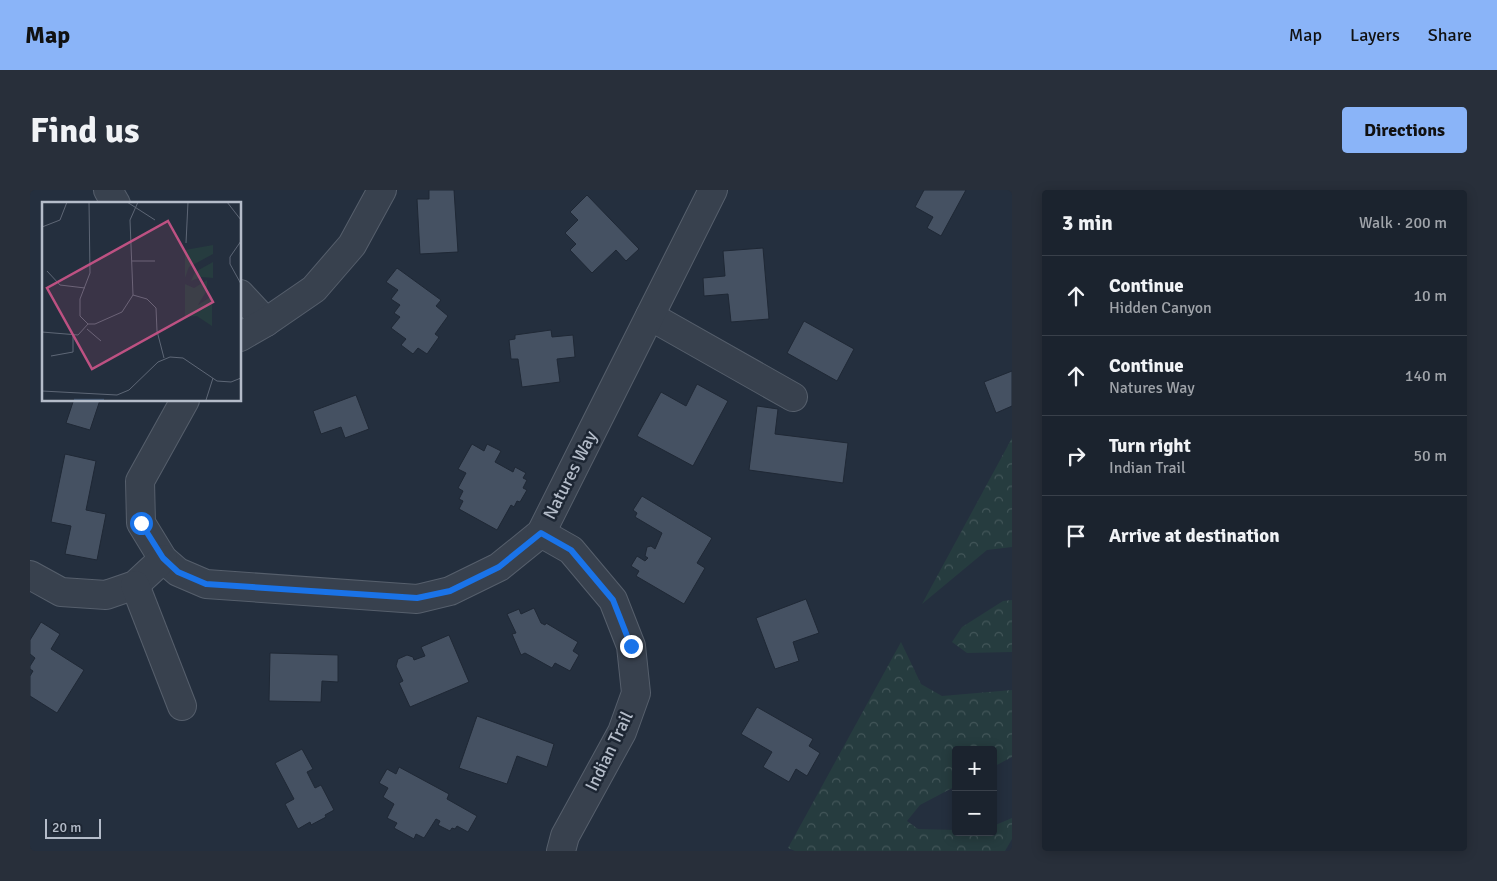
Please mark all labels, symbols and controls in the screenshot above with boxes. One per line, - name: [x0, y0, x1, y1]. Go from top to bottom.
- text: Map: [25, 20, 70, 50]
- text: Map: [1289, 24, 1322, 46]
- text: Layers: [1350, 24, 1400, 46]
- text: Share: [1428, 24, 1472, 46]
- button: Directions: [1342, 107, 1467, 153]
- text: Find us: [30, 109, 140, 152]
- inset map: [42, 202, 241, 401]
- text: 3 min: [1062, 210, 1113, 236]
- text: Walk · 200 m: [1359, 213, 1447, 233]
- text: Continue: [1109, 274, 1184, 298]
- icon: ahead: [1062, 282, 1090, 310]
- text: 10 m: [1413, 286, 1447, 306]
- text: Hidden Canyon: [1109, 298, 1212, 318]
- text: Continue: [1109, 354, 1184, 378]
- icon: ahead: [1062, 362, 1090, 390]
- text: 140 m: [1405, 366, 1447, 386]
- text: Natures Way: [1109, 378, 1195, 398]
- street label: Natures Way: [538, 427, 602, 523]
- text: Turn right: [1109, 434, 1191, 458]
- icon: right: [1062, 442, 1090, 470]
- text: 50 m: [1413, 446, 1447, 466]
- text: Indian Trail: [1109, 458, 1186, 478]
- route start: [130, 512, 153, 535]
- icon: arrive: [1062, 522, 1090, 550]
- text: Arrive at destination: [1109, 524, 1280, 548]
- route end: [620, 635, 643, 658]
- street label: Indian Trail: [580, 707, 638, 795]
- map controls: [952, 746, 997, 836]
- button: +: [952, 746, 997, 791]
- button: −: [952, 791, 997, 836]
- scale bar: [45, 816, 101, 839]
- text: 20 m: [52, 819, 81, 836]

